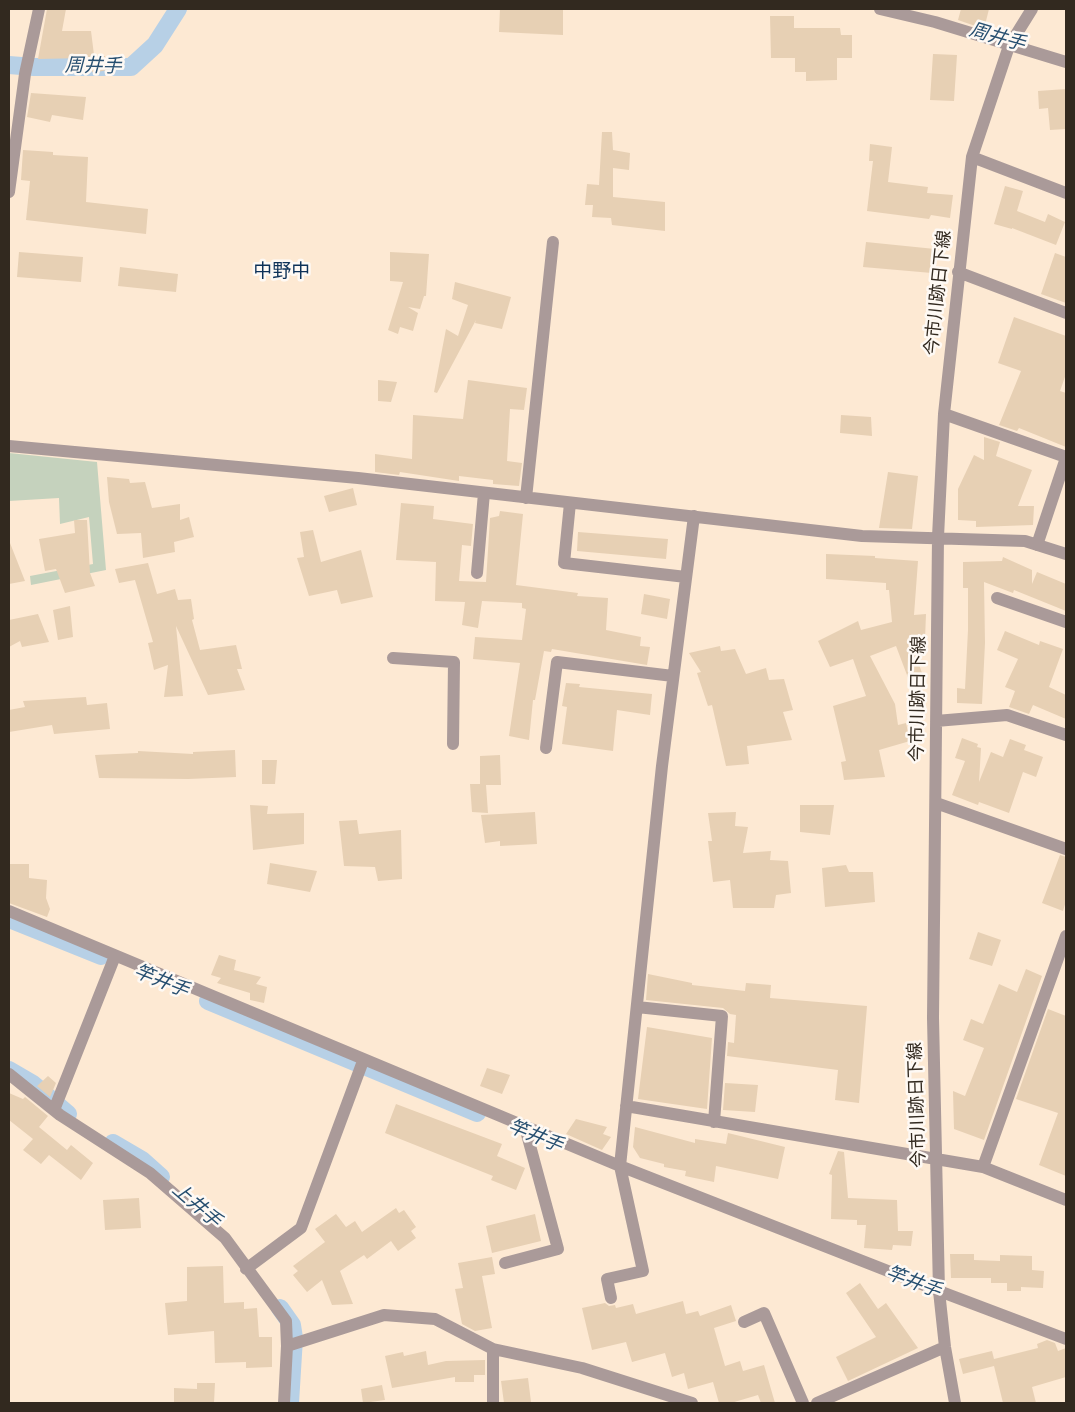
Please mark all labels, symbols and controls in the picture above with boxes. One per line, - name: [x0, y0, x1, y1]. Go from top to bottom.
- water label: 周井手: [966, 19, 1028, 57]
- water label: 周井手: [64, 55, 122, 79]
- street label: 今市川跡日下線: [922, 229, 956, 357]
- district label: 中野中: [254, 261, 310, 283]
- street label: 今市川跡日下線: [907, 636, 931, 762]
- water label: 竿井手: [130, 961, 192, 1003]
- street label: 今市川跡日下線: [905, 1042, 931, 1168]
- water label: 竿井手: [504, 1116, 566, 1158]
- water label: 上井手: [167, 1179, 225, 1233]
- water label: 竿井手: [882, 1262, 944, 1304]

